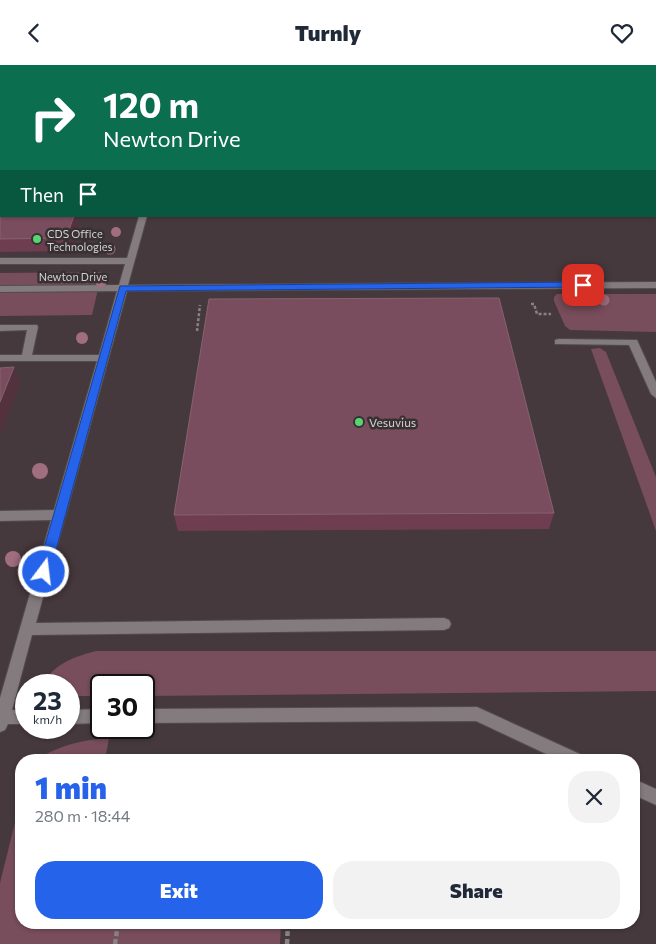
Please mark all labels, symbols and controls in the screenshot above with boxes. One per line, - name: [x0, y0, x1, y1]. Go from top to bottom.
- icon: back: [20, 19, 48, 47]
- text: Turnly: [295, 19, 361, 46]
- icon: heart: [608, 19, 636, 47]
- text: 120 m: [103, 82, 199, 125]
- icon: right: [20, 85, 85, 150]
- text: Newton Drive: [103, 125, 241, 152]
- icon: arrive: [74, 180, 102, 208]
- text: Then: [20, 183, 64, 206]
- place label: CDS Office Technologies: [47, 227, 113, 253]
- marker: CDS Office Technologies: [31, 233, 43, 245]
- pin: [562, 264, 604, 306]
- street label: Newton Drive: [39, 270, 108, 283]
- icon: arrive: [569, 271, 597, 299]
- place label: Vesuvius: [369, 415, 416, 429]
- marker: Vesuvius: [353, 416, 365, 428]
- position arrow: [17, 545, 69, 597]
- speed limit sign: 30: [90, 674, 155, 739]
- text: 23: [33, 685, 62, 715]
- text: km/h: [33, 712, 62, 726]
- text: 1 min: [35, 768, 107, 805]
- button: close: [568, 771, 620, 823]
- text: 280 m · 18:44: [35, 806, 130, 825]
- button: Exit: [35, 861, 323, 919]
- button: Share: [333, 861, 620, 919]

